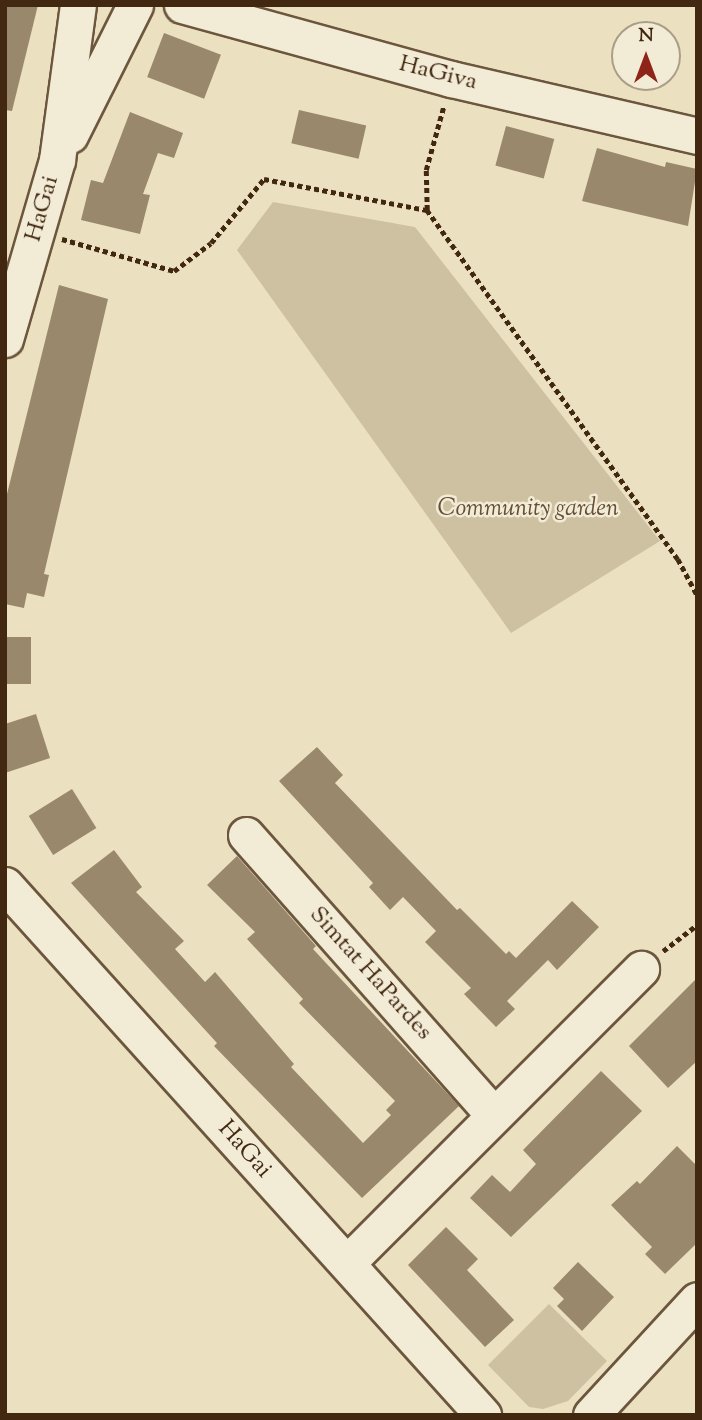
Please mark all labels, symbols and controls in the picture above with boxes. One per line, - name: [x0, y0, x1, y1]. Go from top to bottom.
- north arrow: [611, 21, 681, 91]
- text: N: [638, 23, 654, 50]
- street label: HaGiva: [396, 50, 480, 98]
- street label: HaGai: [20, 173, 66, 245]
- park label: Community garden: [437, 496, 619, 524]
- street label: Simtat HaPardes: [302, 901, 438, 1047]
- street label: HaGai: [211, 1115, 277, 1185]

